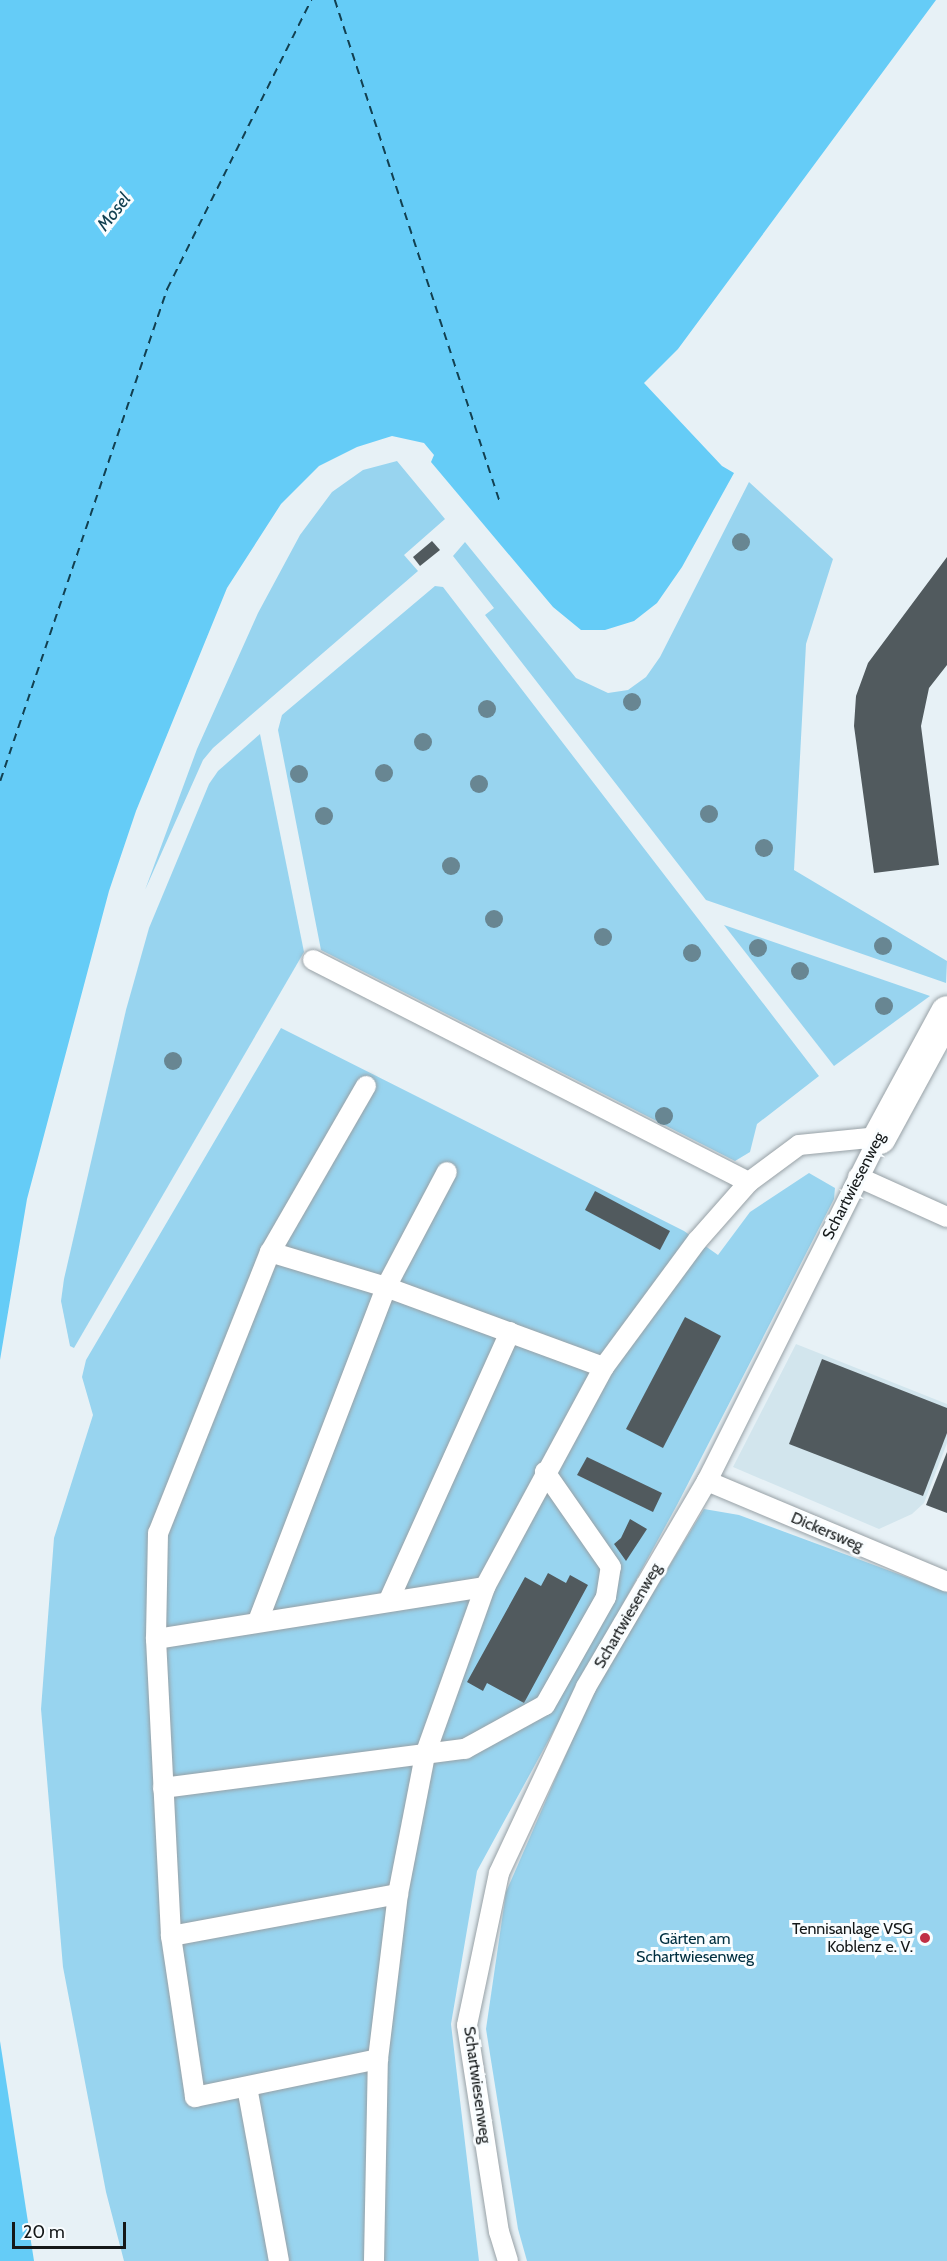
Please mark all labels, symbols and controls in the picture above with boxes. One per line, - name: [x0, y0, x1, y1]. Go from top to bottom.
- water label: Mosel: [93, 189, 135, 235]
- street label: Schartwiesenweg: [819, 1129, 889, 1243]
- street label: Dickersweg: [788, 1508, 866, 1556]
- street label: Schartwiesenweg: [590, 1560, 666, 1672]
- place label: Tennisanlage VSG Koblenz e. V.: [792, 1919, 913, 1957]
- park label: Gärten am Schartwiesenweg: [636, 1929, 754, 1967]
- marker: Tennisanlage VSG Koblenz e. V.: [918, 1931, 932, 1945]
- street label: Schartwiesenweg: [459, 2025, 495, 2145]
- scale bar: [15, 2210, 129, 2248]
- text: 20 m: [23, 2221, 65, 2243]

